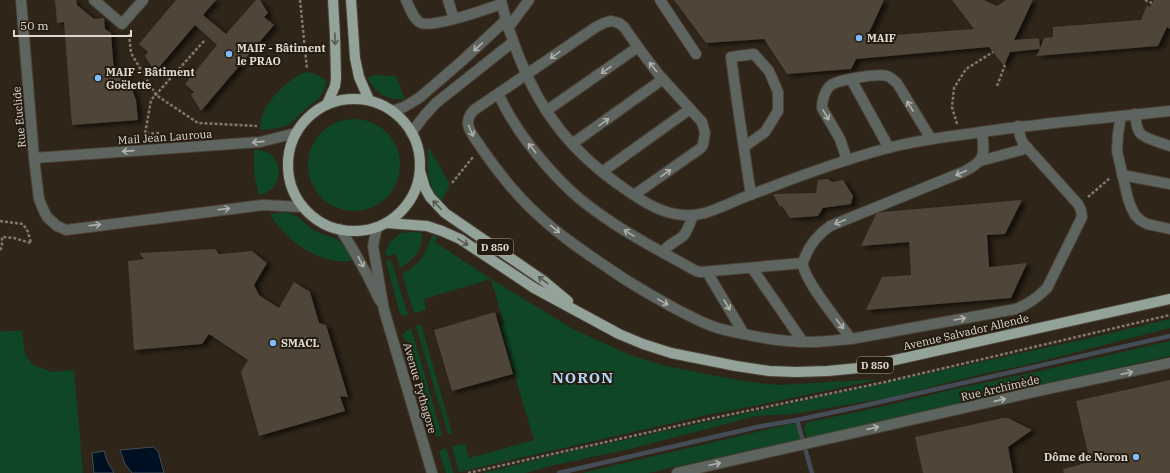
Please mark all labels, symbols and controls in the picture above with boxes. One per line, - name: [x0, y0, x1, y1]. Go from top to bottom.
- scale bar: [14, 12, 131, 38]
- text: 50 m: [20, 18, 49, 33]
- place label: MAIF: [867, 31, 896, 45]
- one-way arrow: [331, 32, 339, 45]
- marker: MAIF: [854, 33, 864, 43]
- place label: MAIF - Bâtiment le PRAO: [237, 41, 326, 68]
- one-way arrow: [473, 42, 483, 52]
- marker: MAIF - Bâtiment le PRAO: [224, 49, 234, 59]
- one-way arrow: [550, 51, 561, 59]
- one-way arrow: [649, 62, 658, 73]
- place label: MAIF - Bâtiment Goëlette: [106, 65, 195, 92]
- one-way arrow: [600, 66, 611, 74]
- marker: MAIF - Bâtiment Goëlette: [93, 73, 103, 83]
- street label: Rue Euclide: [9, 86, 29, 148]
- one-way arrow: [906, 100, 914, 112]
- one-way arrow: [822, 109, 830, 120]
- one-way arrow: [598, 117, 609, 126]
- one-way arrow: [468, 125, 476, 137]
- street label: Mail Jean Lauroua: [117, 127, 213, 147]
- one-way arrow: [252, 138, 265, 145]
- one-way arrow: [528, 142, 537, 153]
- one-way arrow: [122, 148, 135, 155]
- one-way arrow: [660, 169, 671, 177]
- one-way arrow: [955, 169, 967, 177]
- one-way arrow: [432, 200, 442, 210]
- one-way arrow: [217, 205, 230, 213]
- one-way arrow: [835, 219, 847, 226]
- one-way arrow: [88, 221, 101, 229]
- one-way arrow: [549, 225, 560, 234]
- one-way arrow: [624, 229, 635, 237]
- one-way arrow: [457, 238, 469, 246]
- road number: D 850: [477, 239, 513, 255]
- one-way arrow: [358, 256, 365, 268]
- one-way arrow: [537, 276, 548, 285]
- one-way arrow: [657, 298, 669, 306]
- one-way arrow: [723, 299, 731, 310]
- street label: Avenue Salvador Allende: [902, 311, 1030, 353]
- one-way arrow: [953, 315, 966, 323]
- one-way arrow: [836, 318, 844, 329]
- place label: SMACL: [281, 336, 319, 350]
- marker: SMACL: [268, 338, 278, 348]
- street label: Avenue Pythagore: [400, 341, 440, 435]
- road number: D 850: [857, 357, 893, 373]
- district label: NORON: [552, 368, 614, 387]
- one-way arrow: [1120, 368, 1133, 376]
- street label: Rue Archimède: [959, 372, 1041, 404]
- one-way arrow: [993, 395, 1006, 403]
- one-way arrow: [866, 424, 879, 432]
- place label: Dôme de Noron: [1044, 450, 1128, 464]
- marker: Dôme de Noron: [1131, 452, 1141, 462]
- one-way arrow: [708, 459, 721, 467]

